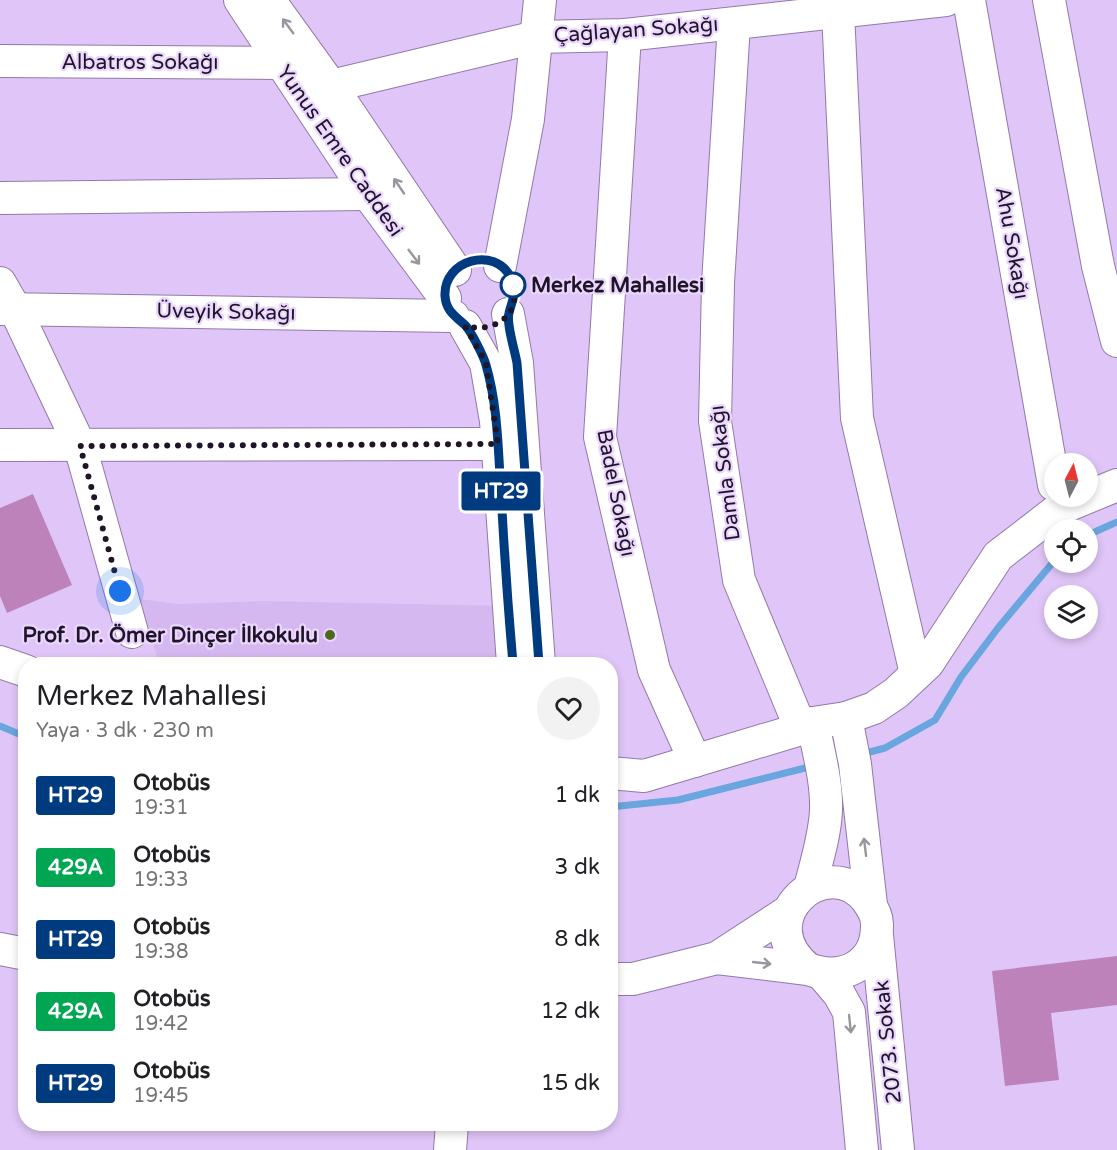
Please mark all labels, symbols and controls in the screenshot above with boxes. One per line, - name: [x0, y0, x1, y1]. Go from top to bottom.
- street label: Çağlayan Sokağı: [553, 12, 719, 48]
- one-way arrow: [281, 18, 294, 34]
- street label: Albatros Sokağı: [62, 50, 218, 75]
- street label: Yunus Emre Caddesi: [271, 60, 409, 242]
- one-way arrow: [392, 178, 405, 195]
- street label: Ahu Sokağı: [990, 185, 1034, 301]
- one-way arrow: [408, 249, 421, 265]
- marker: Merkez Mahallesi: [500, 272, 526, 298]
- place label: Merkez Mahallesi: [531, 273, 704, 298]
- street label: Üveyik Sokağı: [156, 298, 296, 326]
- street label: Damla Sokağı: [704, 404, 746, 542]
- street label: Badel Sokağı: [591, 427, 641, 559]
- north arrow: [1044, 453, 1098, 507]
- map controls: [1044, 453, 1098, 639]
- line badge: HT29: [459, 472, 543, 510]
- text: HT29: [473, 479, 529, 504]
- button: locate: [1044, 519, 1098, 573]
- your location: [105, 576, 135, 606]
- button: layers: [1044, 585, 1098, 639]
- place label: Prof. Dr. Ömer Dinçer İlkokulu: [23, 623, 318, 648]
- marker: Prof. Dr. Ömer Dinçer İlkokulu: [323, 628, 337, 642]
- button: heart: [537, 677, 600, 740]
- text: Merkez Mahallesi: [36, 679, 267, 713]
- text: Yaya · 3 dk · 230 m: [36, 719, 214, 743]
- text: Otobüs: [133, 770, 210, 796]
- text: 1 dk: [555, 782, 600, 808]
- text: HT29: [48, 783, 103, 808]
- text: 19:31: [133, 796, 188, 820]
- one-way arrow: [859, 838, 870, 858]
- text: Otobüs: [133, 842, 211, 868]
- text: 3 dk: [555, 854, 600, 880]
- text: 429A: [48, 855, 103, 880]
- text: 19:33: [133, 868, 189, 892]
- text: Otobüs: [133, 914, 210, 940]
- text: 8 dk: [555, 926, 600, 952]
- text: HT29: [48, 927, 103, 952]
- text: 19:38: [133, 940, 188, 964]
- one-way arrow: [752, 958, 772, 969]
- street label: 2073. Sokak: [869, 979, 907, 1105]
- text: Otobüs: [133, 986, 211, 1012]
- text: 12 dk: [541, 998, 600, 1024]
- text: 429A: [48, 999, 103, 1024]
- text: 19:42: [133, 1012, 189, 1036]
- one-way arrow: [845, 1013, 856, 1033]
- text: Otobüs: [133, 1058, 210, 1084]
- text: 15 dk: [541, 1070, 600, 1096]
- text: HT29: [48, 1071, 103, 1096]
- text: 19:45: [133, 1084, 188, 1108]

